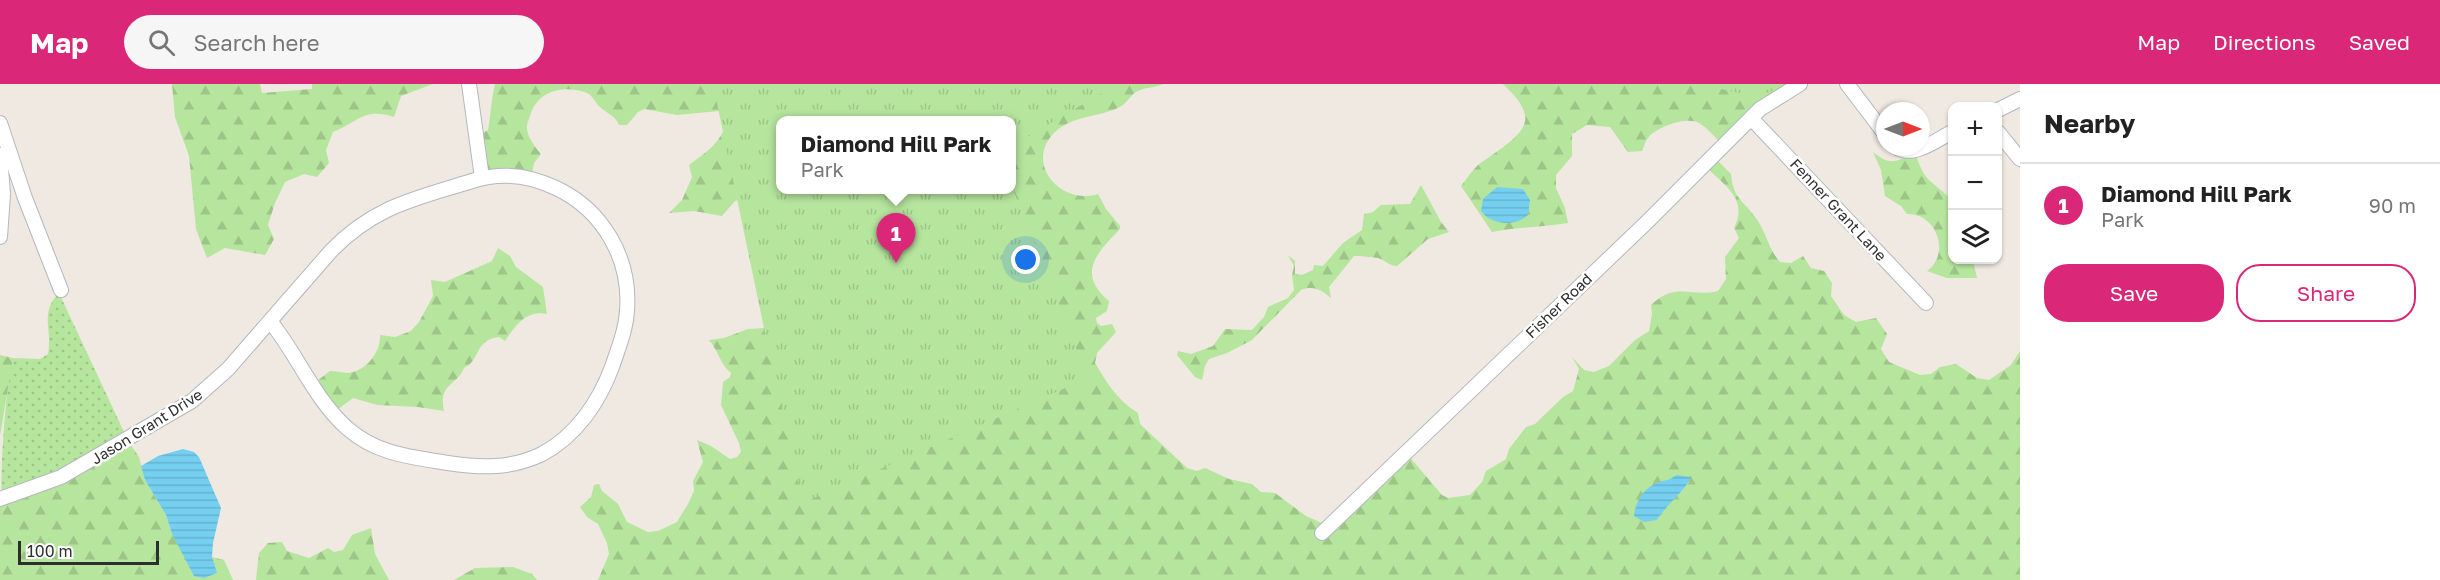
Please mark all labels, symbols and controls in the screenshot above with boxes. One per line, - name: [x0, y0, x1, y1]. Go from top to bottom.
- search box: [124, 15, 544, 69]
- text: Map: [30, 26, 88, 59]
- icon: search: [145, 26, 178, 59]
- text: Search here: [193, 29, 319, 56]
- text: Map: [2137, 29, 2180, 55]
- text: Directions: [2213, 29, 2316, 55]
- text: Saved: [2349, 29, 2410, 55]
- north arrow: [1876, 102, 1930, 156]
- map controls: [1948, 102, 2002, 264]
- button: +: [1948, 102, 2002, 156]
- text: Nearby: [2044, 108, 2135, 139]
- popup: [776, 116, 1016, 194]
- text: Diamond Hill Park: [801, 130, 991, 157]
- street label: Fenner Grant Lane: [1787, 155, 1891, 264]
- button: −: [1948, 156, 2002, 210]
- text: Park: [801, 157, 844, 181]
- text: Diamond Hill Park: [2101, 180, 2292, 207]
- text: 1: [2058, 193, 2069, 217]
- text: 90 m: [2369, 193, 2416, 217]
- text: Park: [2101, 207, 2144, 231]
- button: layers: [1948, 210, 2002, 264]
- pin: 1: [876, 214, 916, 263]
- your location: [1011, 245, 1040, 274]
- button: Save: [2044, 264, 2224, 322]
- button: Share: [2236, 264, 2416, 322]
- street label: Fisher Road: [1521, 269, 1595, 341]
- street label: Jason Grant Drive: [88, 385, 206, 468]
- scale bar: [18, 538, 159, 566]
- text: 100 m: [27, 541, 73, 561]

